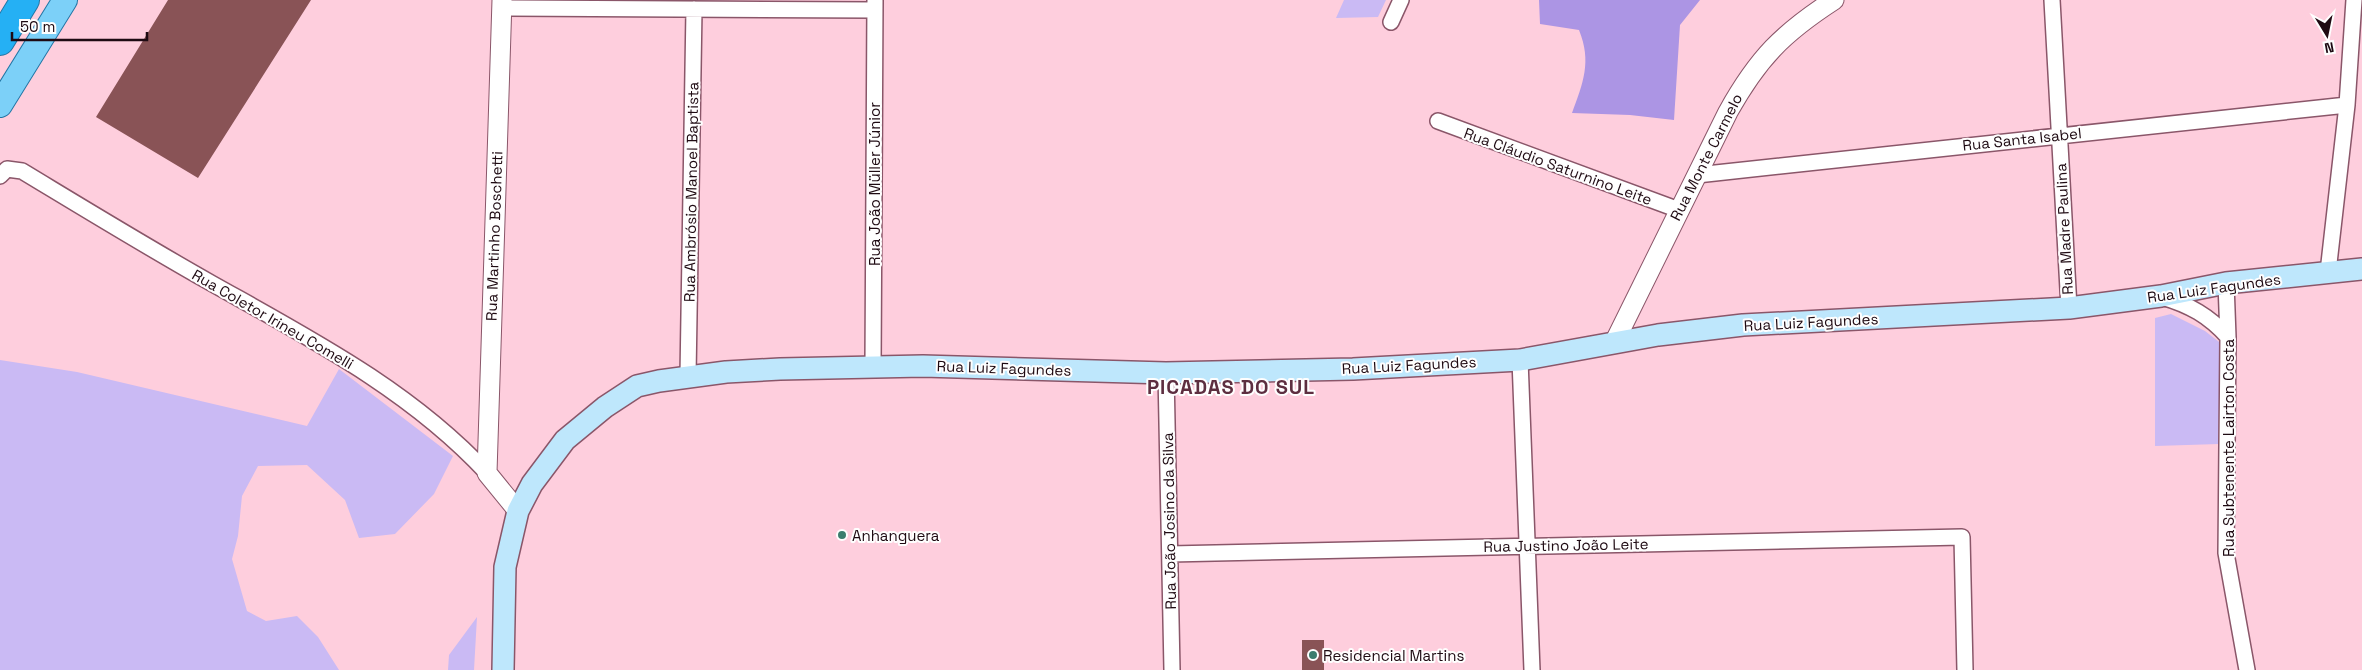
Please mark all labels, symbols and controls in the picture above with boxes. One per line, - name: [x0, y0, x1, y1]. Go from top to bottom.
- scale bar: [12, 10, 148, 42]
- north arrow: [2302, 10, 2352, 60]
- text: 50 m: [20, 17, 55, 36]
- text: N: [2323, 38, 2335, 57]
- street label: Rua Ambrósio Manoel Baptista: [680, 81, 702, 302]
- street label: Rua Monte Carmelo: [1666, 90, 1746, 224]
- street label: Rua João Müller Júnior: [865, 102, 884, 266]
- street label: Rua Cláudio Saturnino Leite: [1461, 123, 1655, 209]
- street label: Rua Santa Isabel: [1962, 123, 2082, 155]
- street label: Rua Martinho Boschetti: [482, 151, 506, 321]
- street label: Rua Madre Paulina: [2051, 162, 2077, 295]
- street label: Rua Coletor Irineu Comelli: [189, 265, 357, 373]
- street label: Rua Luiz Fagundes: [2146, 269, 2282, 307]
- street label: Rua Luiz Fagundes: [1743, 309, 1879, 335]
- street label: Rua Subtenente Lairton Costa: [2219, 339, 2238, 557]
- street label: Rua Luiz Fagundes: [1341, 352, 1477, 378]
- street label: Rua Luiz Fagundes: [936, 356, 1072, 380]
- district label: PICADAS DO SUL: [1147, 374, 1315, 400]
- street label: Rua João Josino da Silva: [1158, 432, 1180, 610]
- place label: Anhanguera: [852, 526, 940, 545]
- marker: Anhanguera: [836, 529, 848, 541]
- street label: Rua Justino João Leite: [1483, 534, 1649, 556]
- place label: Residencial Martins: [1323, 646, 1464, 665]
- marker: Residencial Martins: [1307, 649, 1319, 661]

